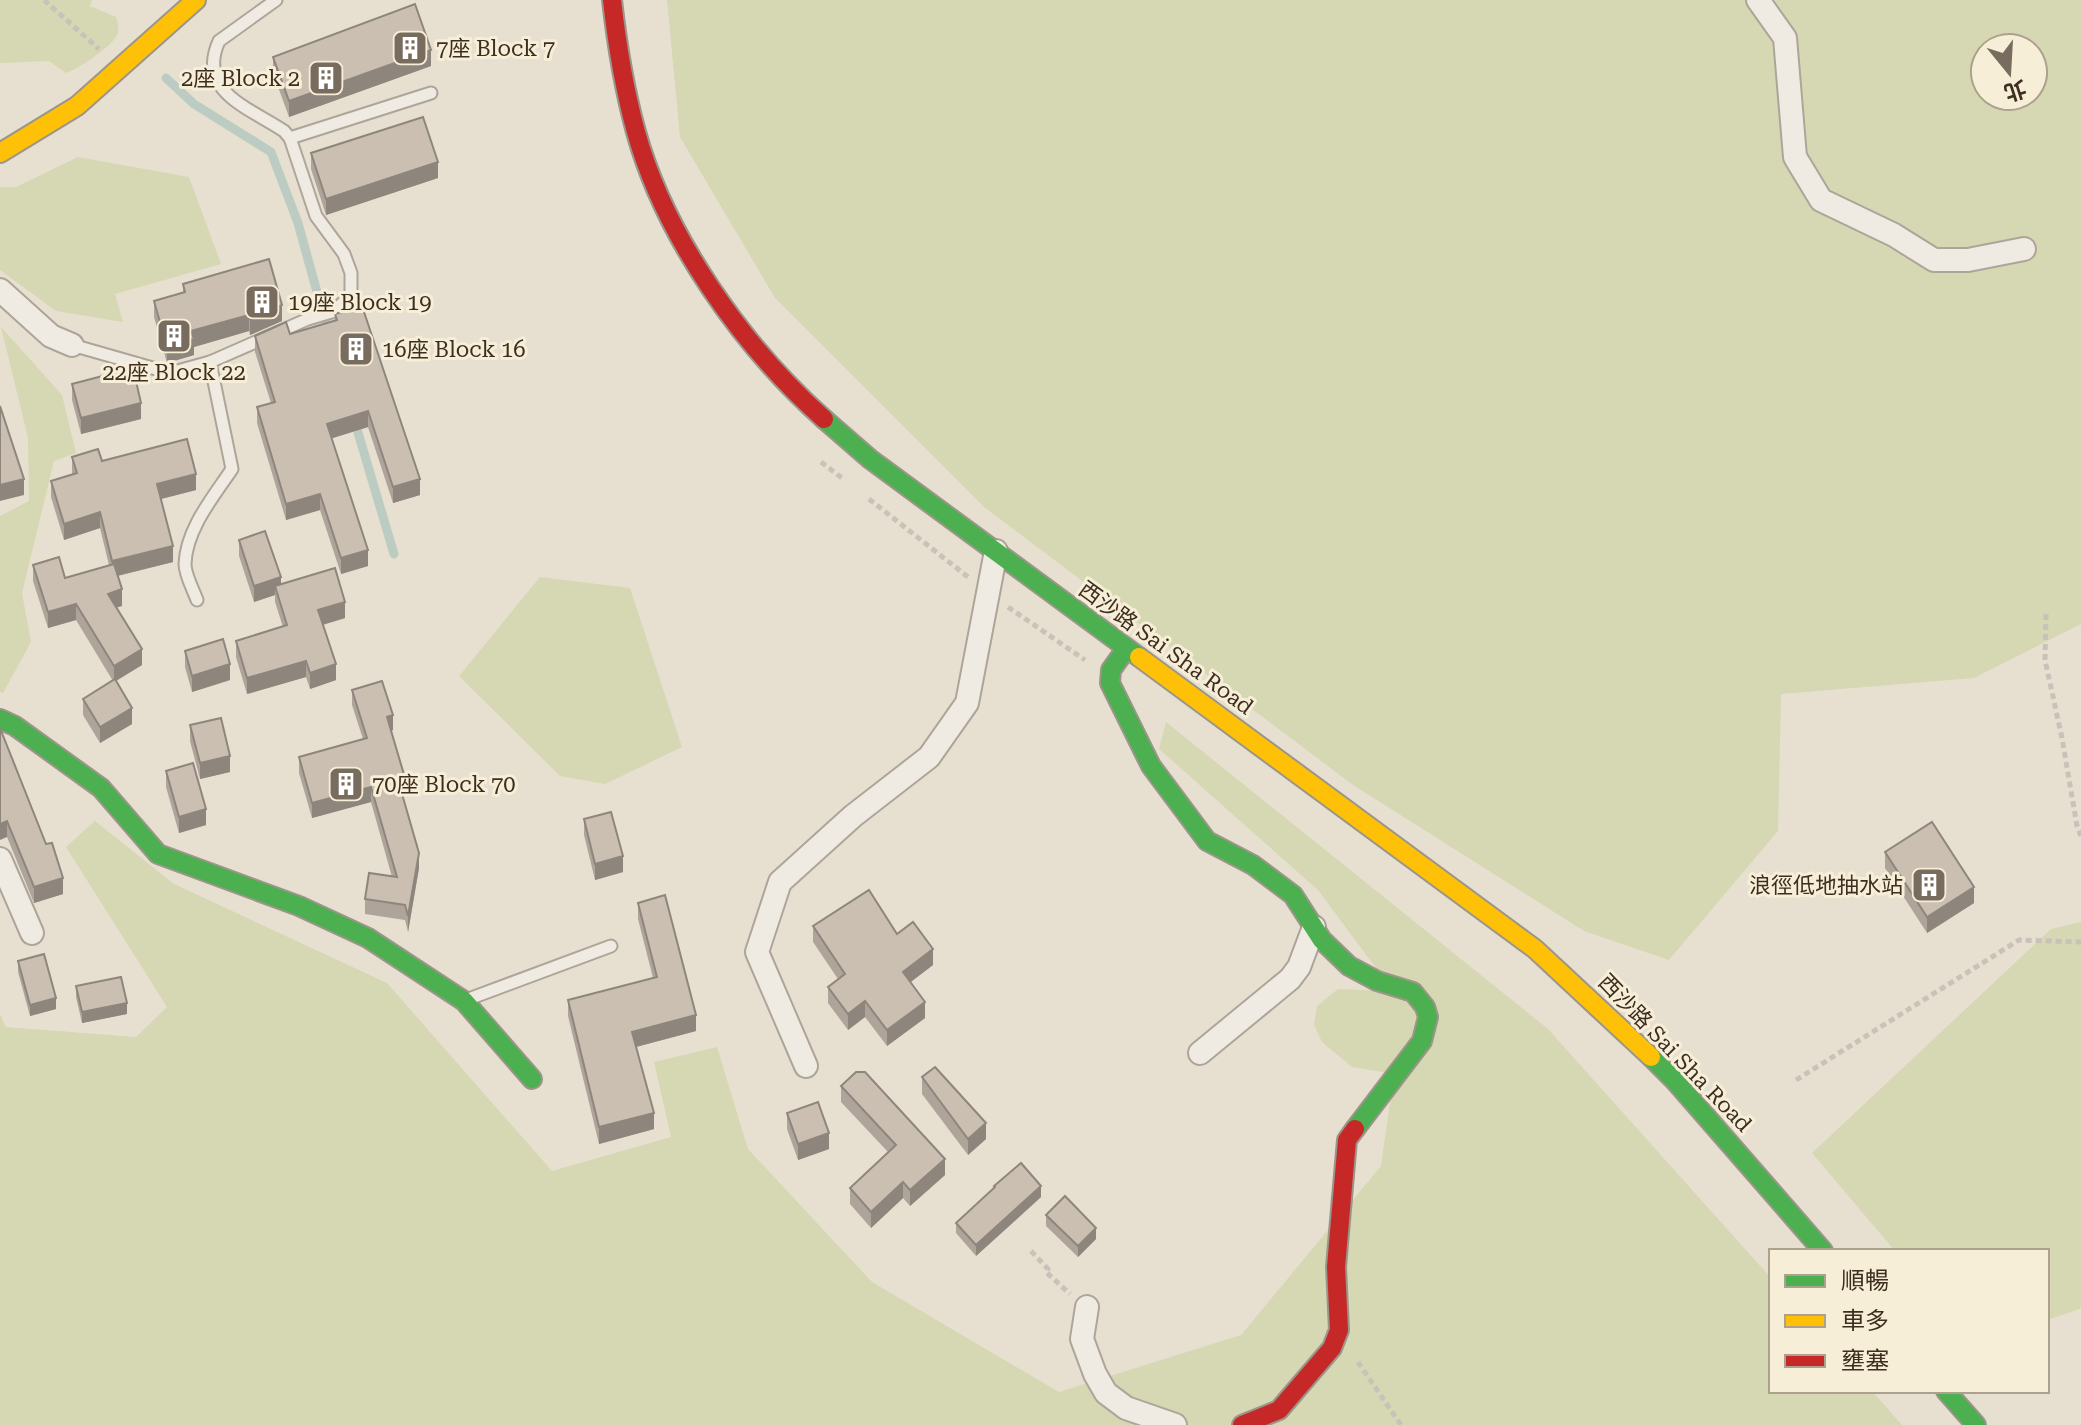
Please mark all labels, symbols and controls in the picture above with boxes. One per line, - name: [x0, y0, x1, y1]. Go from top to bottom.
- building icon: 7座 Block 7: [391, 29, 429, 67]
- north arrow: [1969, 32, 2049, 112]
- place label: 7座 Block 7: [436, 36, 555, 61]
- building icon: 2座 Block 2: [307, 59, 345, 97]
- place label: 2座 Block 2: [181, 66, 300, 91]
- text: 北: [2001, 75, 2029, 106]
- building icon: 19座 Block 19: [243, 283, 281, 321]
- place label: 19座 Block 19: [288, 290, 432, 315]
- building icon: 22座 Block 22: [155, 317, 193, 355]
- building icon: 16座 Block 16: [337, 330, 375, 368]
- place label: 16座 Block 16: [382, 337, 526, 362]
- place label: 22座 Block 22: [102, 360, 246, 385]
- street label: 西沙路 Sai Sha Road: [1074, 576, 1258, 720]
- building icon: 70座 Block 70: [327, 765, 365, 803]
- place label: 70座 Block 70: [372, 772, 516, 797]
- building icon: 浪徑低地抽水站: [1910, 866, 1948, 904]
- place label: 浪徑低地抽水站: [1749, 873, 1903, 898]
- street label: 西沙路 Sai Sha Road: [1593, 969, 1757, 1137]
- legend: [1769, 1249, 2049, 1393]
- text: 順暢: [1841, 1267, 1889, 1295]
- text: 車多: [1841, 1307, 1889, 1335]
- text: 壅塞: [1841, 1347, 1889, 1375]

